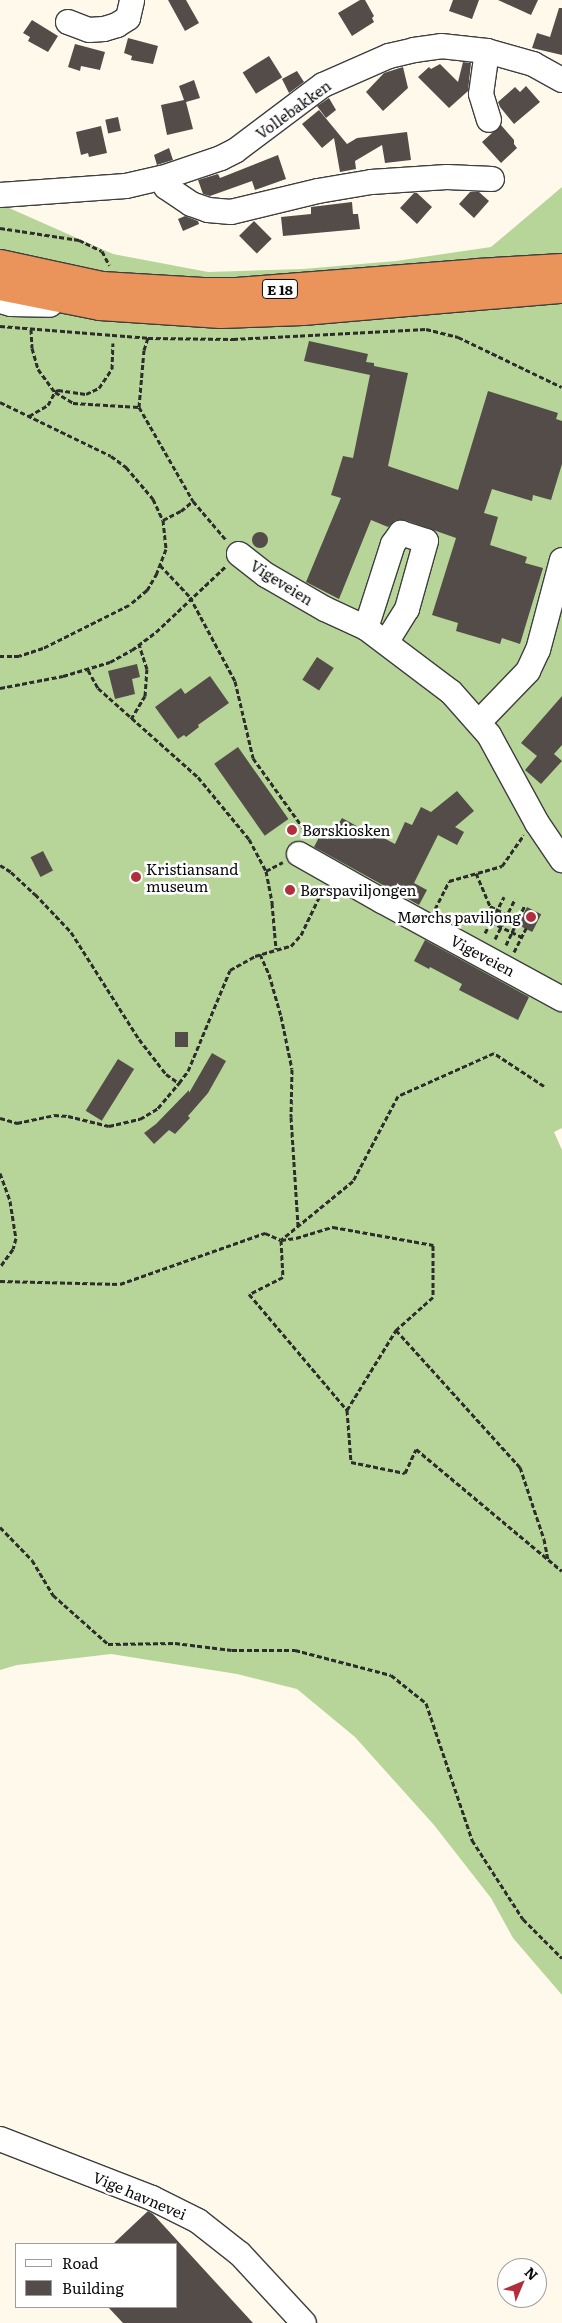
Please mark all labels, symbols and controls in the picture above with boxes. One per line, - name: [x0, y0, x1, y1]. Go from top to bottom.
- street label: Vollebakken: [252, 76, 334, 142]
- road number: E 18: [261, 278, 299, 300]
- street label: Vigeveien: [247, 556, 317, 608]
- place label: Børskiosken: [302, 821, 390, 839]
- marker: Børskiosken: [286, 824, 298, 836]
- place label: Kristiansand museum: [146, 859, 239, 894]
- marker: Kristiansand museum: [130, 871, 142, 883]
- place label: Børspaviljongen: [300, 881, 416, 899]
- marker: Børspaviljongen: [284, 884, 296, 896]
- place label: Mørchs paviljong: [397, 908, 521, 926]
- marker: Mørchs paviljong: [525, 911, 537, 923]
- street label: Vigeveien: [448, 931, 518, 979]
- street label: Vige havnevei: [91, 2167, 189, 2223]
- legend: [15, 2243, 178, 2308]
- text: Road: [62, 2251, 98, 2274]
- north arrow: [497, 2258, 547, 2308]
- text: N: [521, 2262, 543, 2284]
- text: Building: [62, 2276, 124, 2299]

